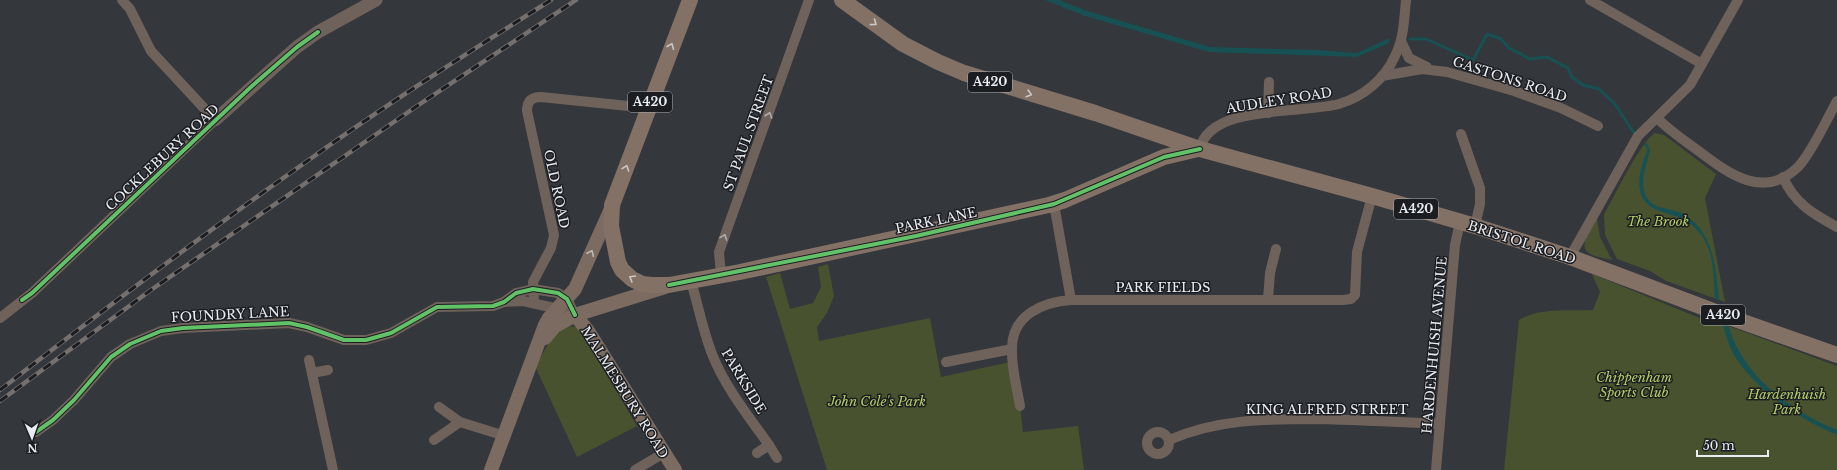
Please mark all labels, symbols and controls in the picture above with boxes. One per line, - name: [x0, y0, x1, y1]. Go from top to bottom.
- one-way arrow: [869, 18, 876, 25]
- one-way arrow: [667, 43, 675, 50]
- street label: GASTONS ROAD: [1451, 53, 1569, 106]
- street label: ST PAUL STREET: [720, 72, 778, 193]
- road number: A420: [968, 72, 1012, 92]
- street label: AUDLEY ROAD: [1224, 84, 1333, 117]
- one-way arrow: [1026, 89, 1033, 98]
- road number: A420: [628, 92, 672, 112]
- street label: COCKLEBURY ROAD: [102, 100, 223, 214]
- one-way arrow: [764, 111, 772, 118]
- street label: OLD ROAD: [540, 148, 573, 230]
- one-way arrow: [621, 165, 629, 172]
- road number: A420: [1394, 199, 1438, 219]
- street label: PARK LANE: [894, 204, 978, 237]
- park label: The Brook: [1627, 213, 1690, 230]
- street label: BRISTOL ROAD: [1466, 217, 1578, 268]
- one-way arrow: [720, 233, 728, 240]
- one-way arrow: [586, 250, 594, 258]
- street label: HARDENHUISH AVENUE: [1418, 256, 1451, 434]
- one-way arrow: [629, 276, 636, 283]
- street label: PARK FIELDS: [1116, 279, 1210, 296]
- street label: FOUNDRY LANE: [171, 303, 290, 326]
- road number: A420: [1701, 305, 1745, 325]
- street label: MALMESBURY ROAD: [577, 323, 672, 461]
- street label: PARKSIDE: [717, 346, 770, 417]
- park label: Chippenham Sports Club: [1596, 369, 1672, 401]
- park label: Hardenhuish Park: [1747, 386, 1826, 418]
- park label: John Cole's Park: [827, 393, 926, 410]
- street label: KING ALFRED STREET: [1246, 401, 1409, 418]
- north arrow: [12, 418, 52, 458]
- scale bar: [1697, 432, 1768, 458]
- text: 50 m: [1703, 438, 1735, 453]
- text: N: [26, 441, 38, 455]

